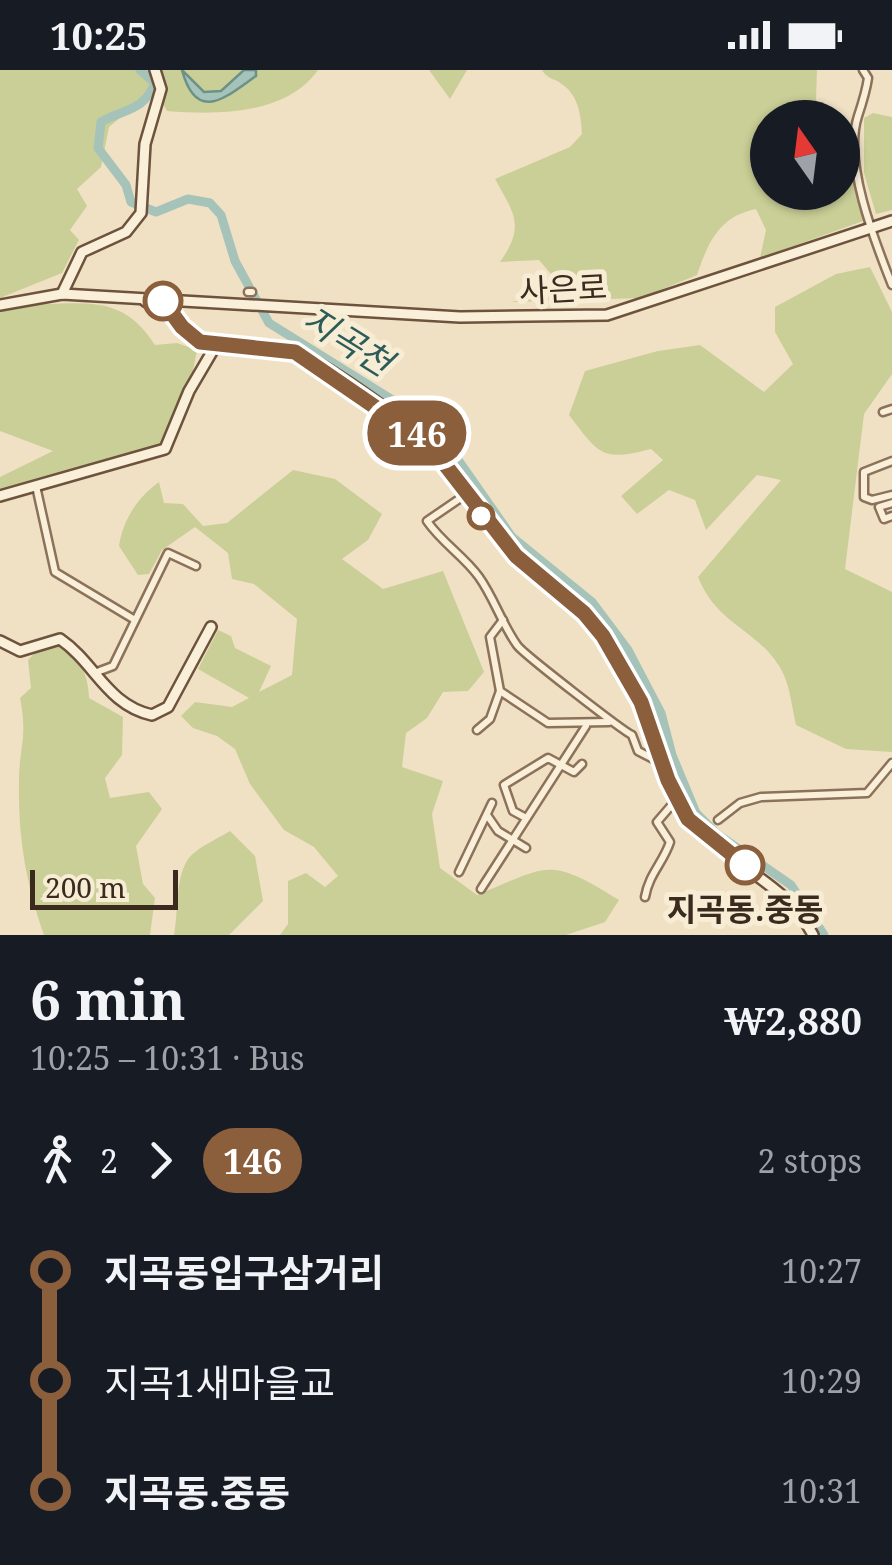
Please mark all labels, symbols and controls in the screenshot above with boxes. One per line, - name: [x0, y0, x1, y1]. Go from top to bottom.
- text: 10:25: [50, 9, 147, 61]
- north arrow: [750, 100, 860, 210]
- map controls: [750, 100, 860, 210]
- street label: 사은로: [518, 264, 608, 312]
- unlabelled marker: [144, 282, 182, 320]
- water label: 지곡천: [295, 294, 405, 388]
- line badge: 146: [360, 400, 474, 466]
- text: 146: [387, 410, 447, 457]
- unlabelled marker: [468, 503, 494, 529]
- marker: 지곡동.중동: [726, 846, 764, 884]
- scale bar: [30, 865, 178, 910]
- text: 200 m: [45, 868, 126, 906]
- place label: 지곡동.중동: [667, 887, 823, 930]
- text: 6 min: [30, 961, 186, 1036]
- text: ₩2,880: [724, 994, 862, 1046]
- text: 10:25 – 10:31 · Bus: [30, 1036, 304, 1079]
- icon: walk: [30, 1133, 85, 1188]
- icon: forward: [133, 1133, 188, 1188]
- text: 146: [223, 1137, 282, 1184]
- text: 2: [100, 1139, 118, 1182]
- text: 2 stops: [758, 1139, 862, 1182]
- text: 지곡동입구삼거리: [104, 1246, 384, 1298]
- text: 10:27: [781, 1249, 862, 1292]
- text: 지곡1새마을교: [104, 1356, 335, 1408]
- text: 10:29: [781, 1359, 862, 1402]
- text: 지곡동.중동: [104, 1466, 290, 1518]
- text: 10:31: [781, 1469, 862, 1512]

